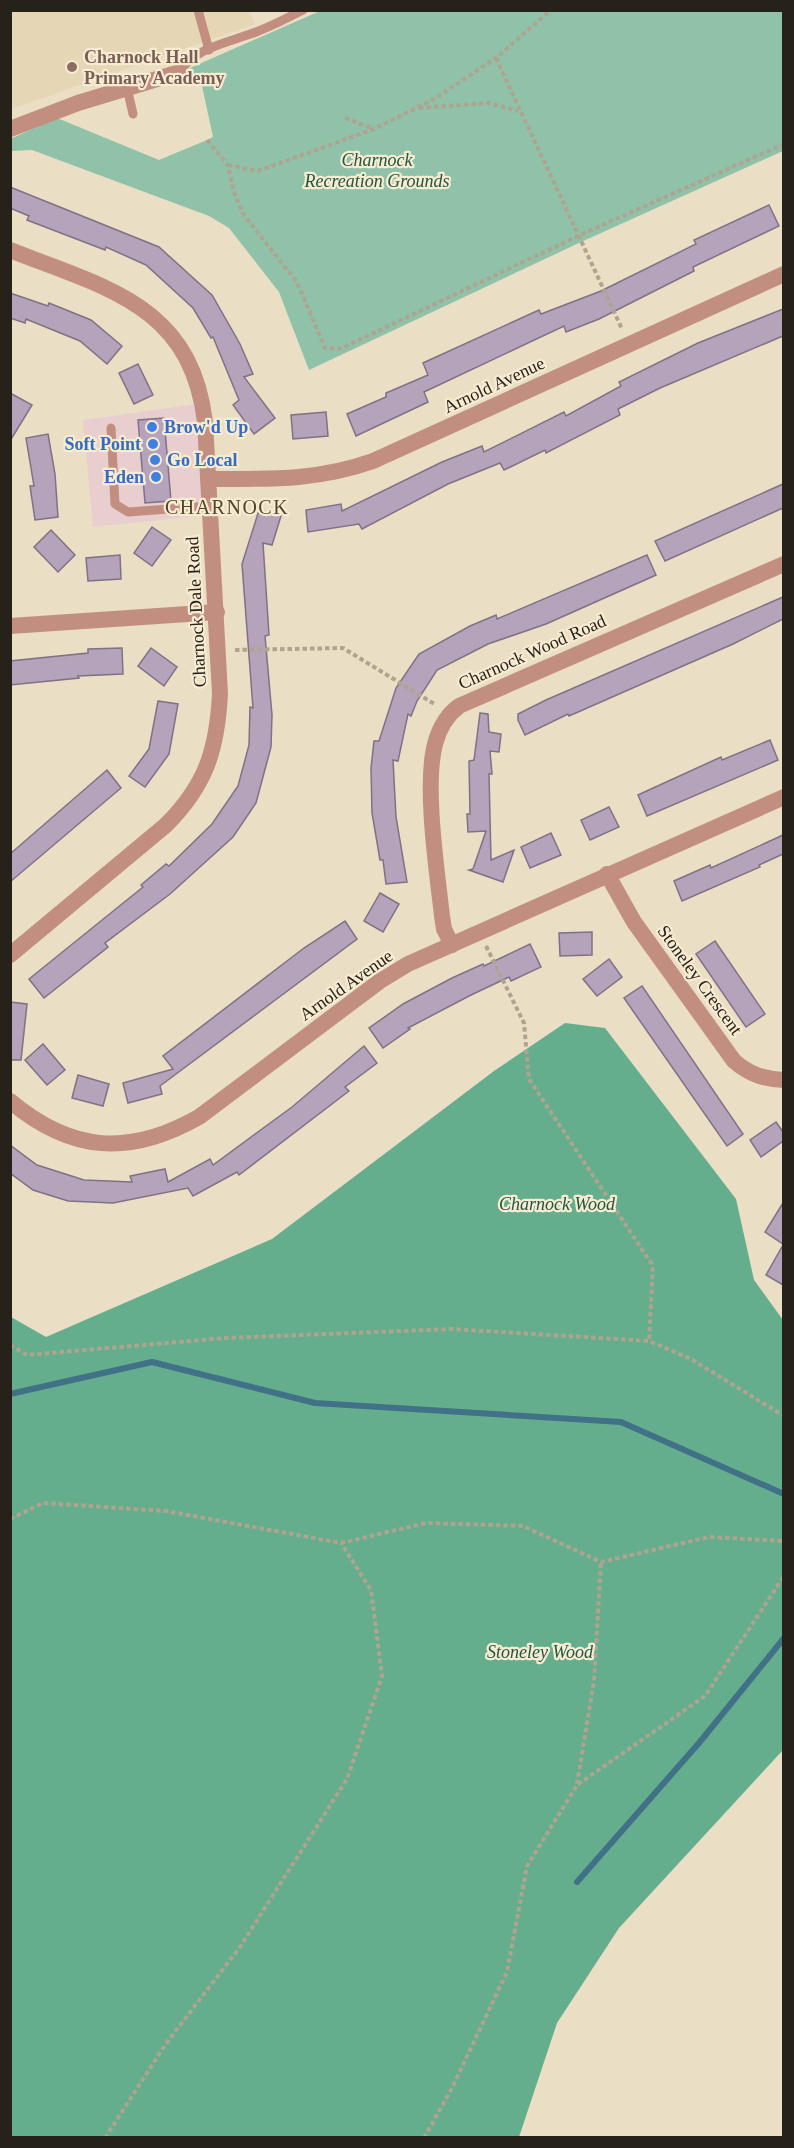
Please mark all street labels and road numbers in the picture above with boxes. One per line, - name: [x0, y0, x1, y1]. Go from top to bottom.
- street label: Arnold Avenue: [440, 353, 548, 417]
- street label: Charnock Dale Road: [182, 536, 210, 688]
- street label: Charnock Wood Road: [455, 610, 609, 694]
- street label: Stoneley Crescent: [654, 921, 746, 1039]
- street label: Arnold Avenue: [296, 946, 396, 1024]

